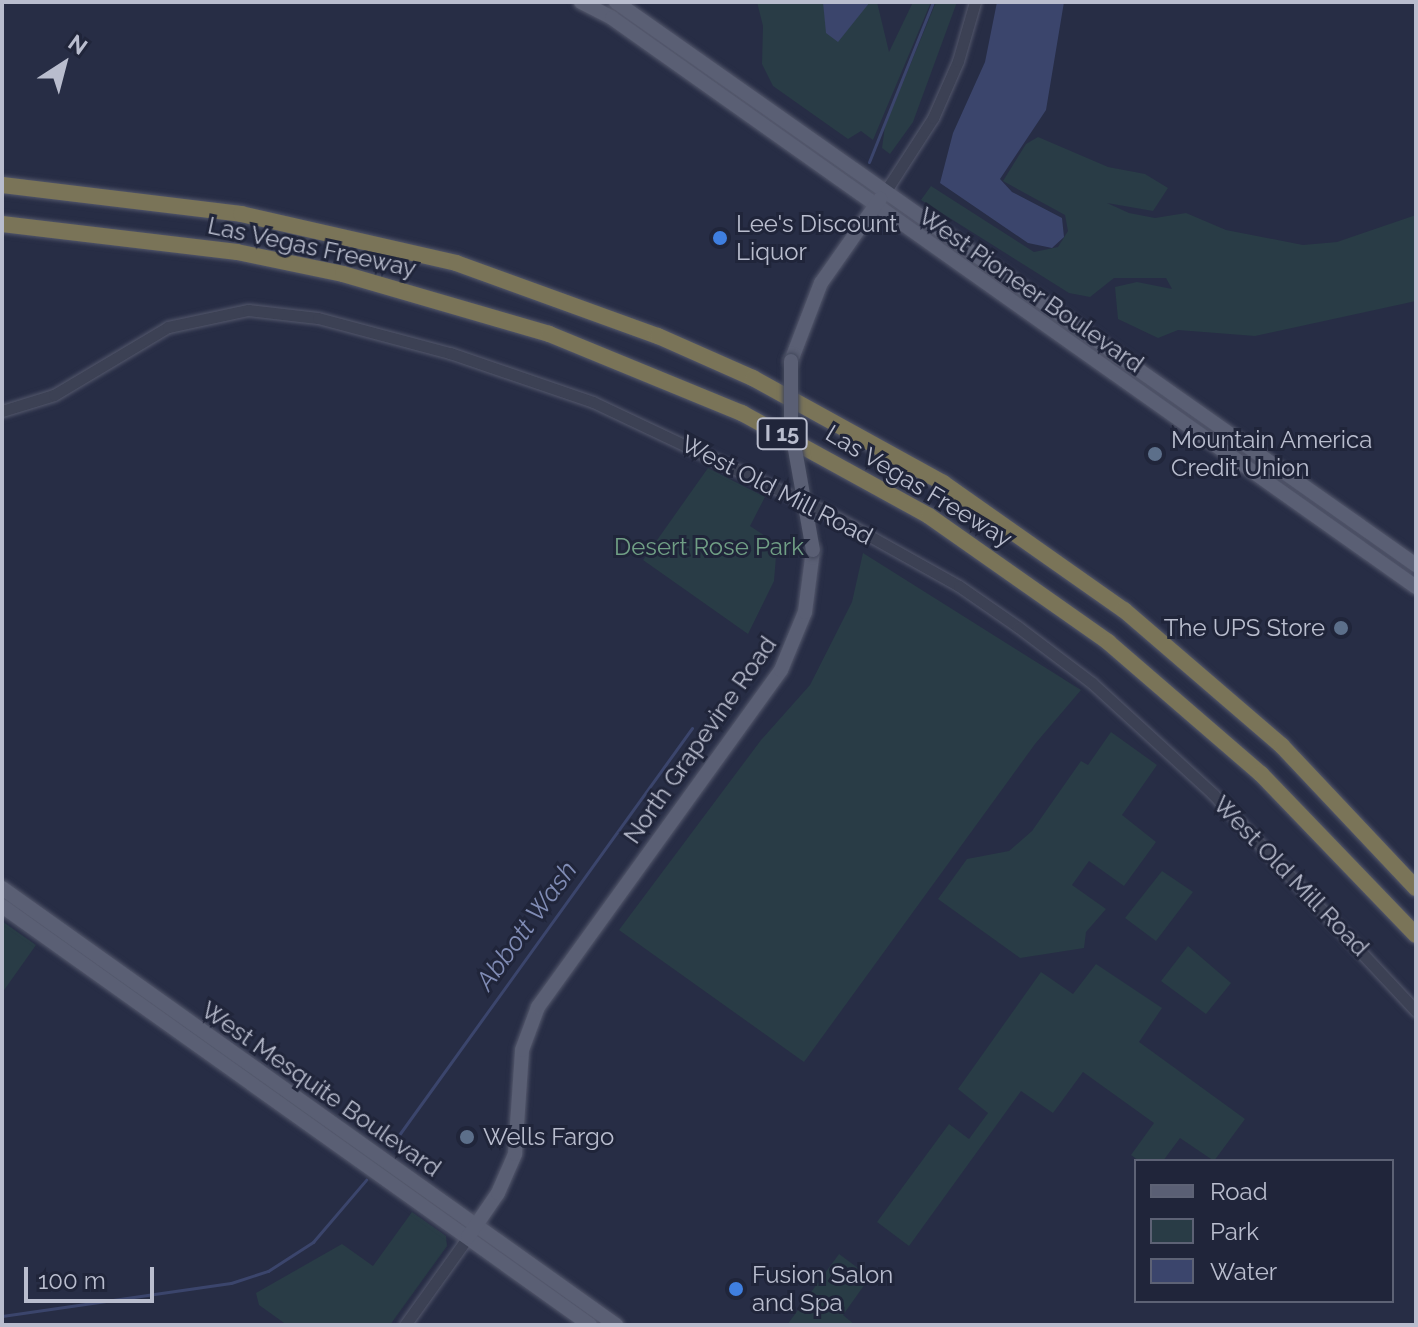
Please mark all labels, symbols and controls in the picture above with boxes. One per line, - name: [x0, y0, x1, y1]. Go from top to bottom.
- north arrow: [24, 24, 104, 104]
- text: N: [64, 29, 93, 60]
- street label: West Pioneer Boulevard: [913, 201, 1149, 379]
- place label: Lee's Discount Liquor: [736, 210, 897, 266]
- street label: Las Vegas Freeway: [205, 211, 419, 283]
- marker: Lee's Discount Liquor: [711, 229, 729, 247]
- road number: I 15: [756, 416, 808, 452]
- street label: Las Vegas Freeway: [820, 419, 1018, 553]
- place label: Mountain America Credit Union: [1171, 426, 1373, 482]
- street label: West Old Mill Road: [676, 429, 878, 551]
- marker: Mountain America Credit Union: [1146, 445, 1164, 463]
- park label: Desert Rose Park: [614, 533, 804, 561]
- place label: The UPS Store: [1164, 614, 1325, 642]
- marker: The UPS Store: [1332, 619, 1350, 637]
- street label: North Grapevine Road: [618, 631, 782, 849]
- street label: West Old Mill Road: [1207, 790, 1375, 962]
- water label: Abbott Wash: [470, 855, 584, 997]
- street label: West Mesquite Boulevard: [196, 995, 446, 1183]
- place label: Wells Fargo: [483, 1123, 614, 1151]
- marker: Wells Fargo: [458, 1128, 476, 1146]
- legend: [1134, 1159, 1394, 1303]
- text: Road: [1210, 1177, 1268, 1206]
- text: Park: [1210, 1217, 1259, 1246]
- scale bar: [28, 1251, 158, 1301]
- text: Water: [1210, 1257, 1277, 1286]
- place label: Fusion Salon and Spa: [752, 1261, 893, 1317]
- text: 100 m: [38, 1266, 106, 1295]
- marker: Fusion Salon and Spa: [727, 1280, 745, 1298]

